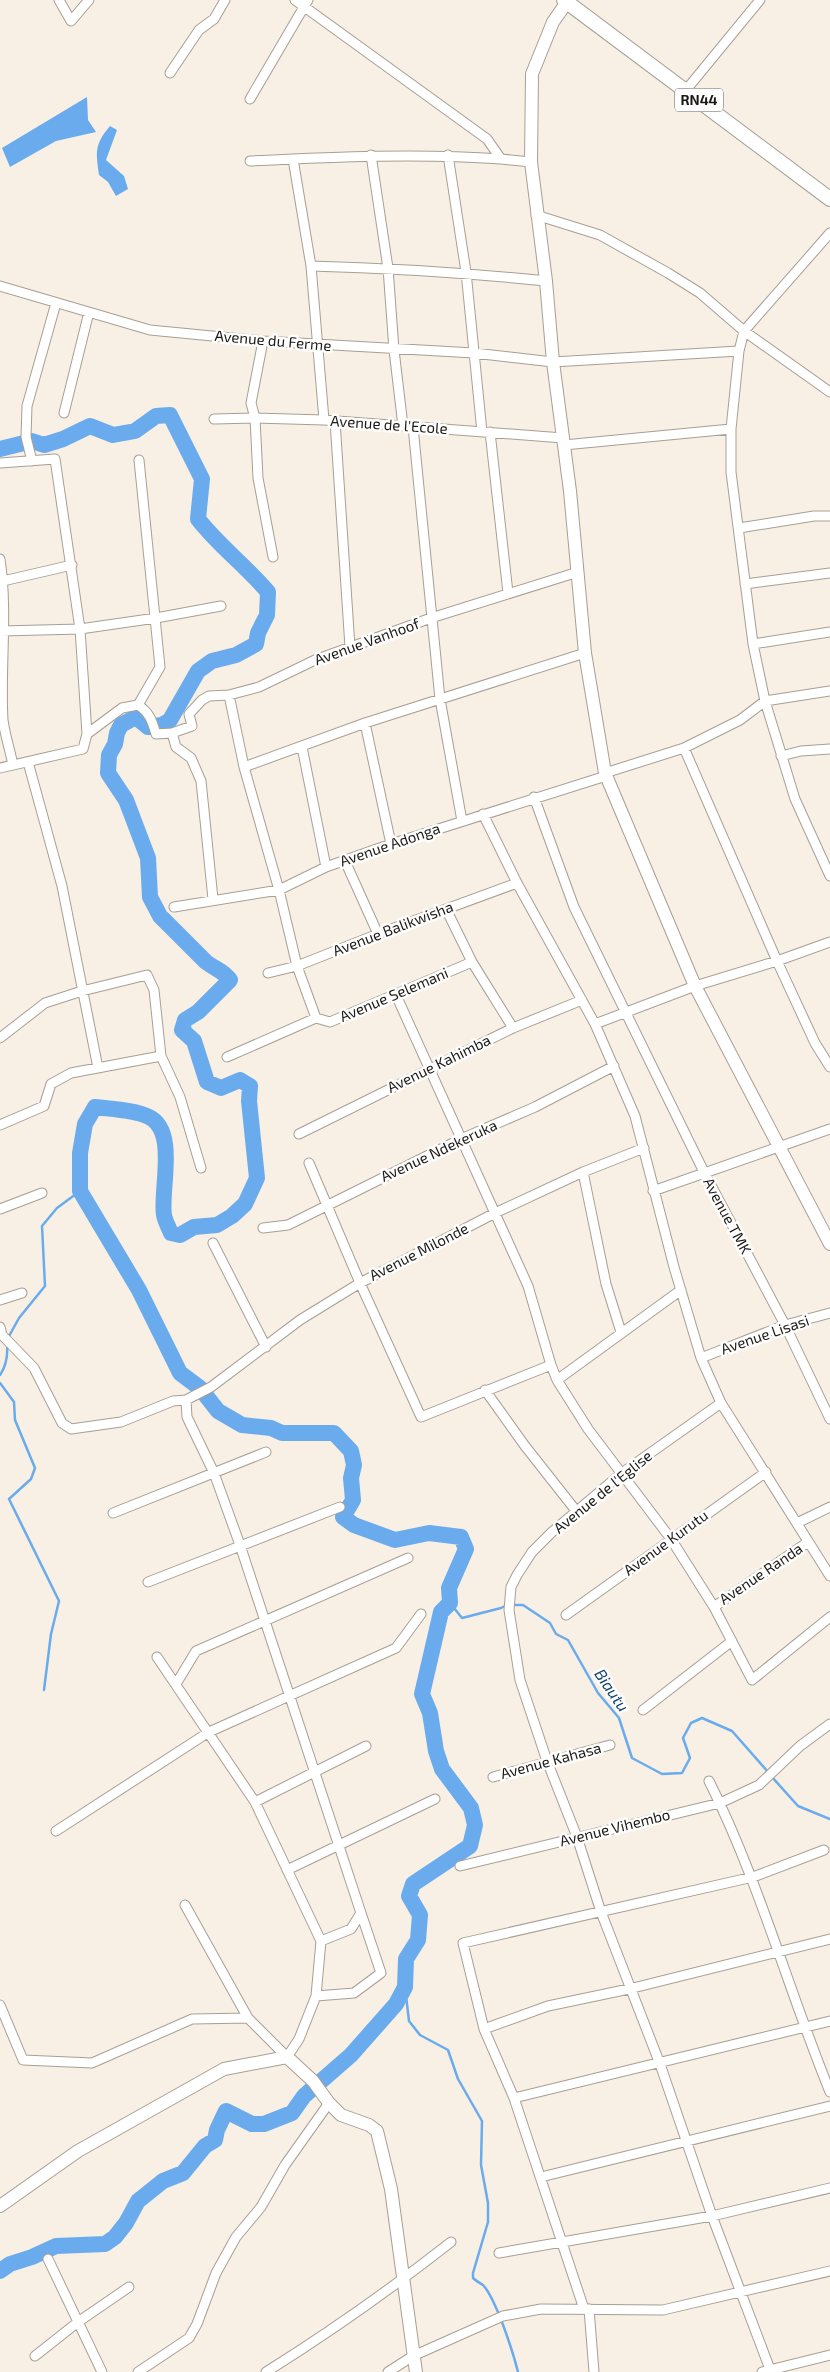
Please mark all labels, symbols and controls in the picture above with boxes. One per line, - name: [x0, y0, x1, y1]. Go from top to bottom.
- road number: RN44: [675, 88, 723, 112]
- street label: Avenue du Ferme: [214, 326, 332, 354]
- street label: Avenue de l'Ecole: [330, 411, 448, 437]
- street label: Avenue Vanhoof: [312, 614, 422, 668]
- street label: Avenue Adonga: [337, 818, 442, 870]
- street label: Avenue Balikwisha: [330, 897, 455, 959]
- street label: Avenue Selemani: [337, 963, 451, 1025]
- street label: Avenue Kahimba: [384, 1030, 493, 1096]
- street label: Avenue Ndekeruka: [377, 1115, 500, 1185]
- street label: Avenue TMK: [700, 1174, 756, 1257]
- street label: Avenue Milonde: [366, 1218, 471, 1284]
- street label: Avenue Lisasi: [718, 1311, 811, 1358]
- street label: Avenue de l'Eglise: [549, 1446, 655, 1536]
- street label: Avenue Kurutu: [620, 1506, 711, 1579]
- street label: Avenue Randa: [715, 1539, 806, 1608]
- water label: Biautu: [591, 1665, 633, 1715]
- street label: Avenue Kahasa: [498, 1738, 603, 1782]
- street label: Avenue Vihembo: [558, 1805, 672, 1849]

